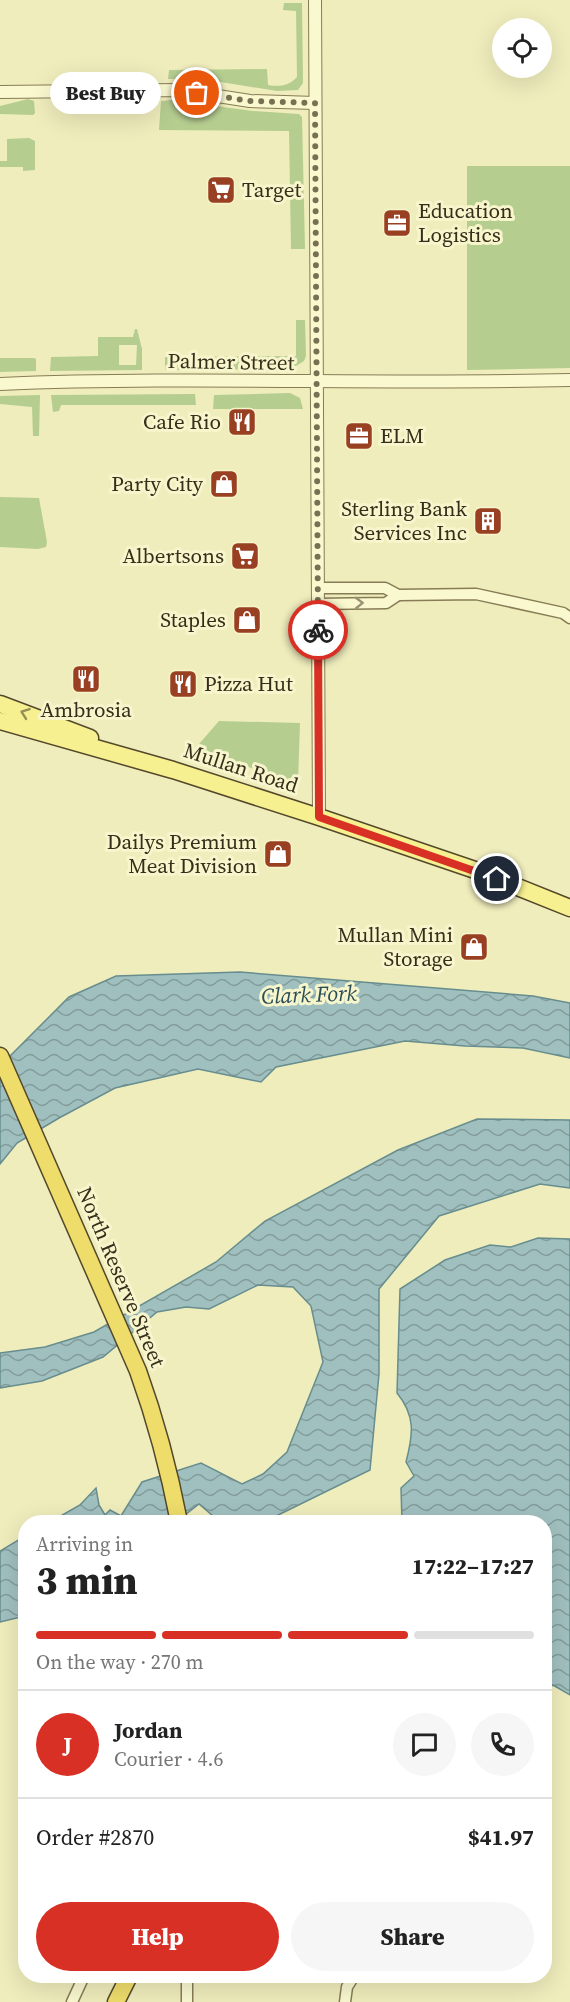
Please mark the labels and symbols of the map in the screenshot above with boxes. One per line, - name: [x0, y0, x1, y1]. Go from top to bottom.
- pin: [171, 67, 222, 118]
- callout: Best Buy: [50, 72, 161, 114]
- supermarket icon: Target: [205, 174, 237, 206]
- place label: Target: [242, 175, 301, 204]
- place label: Education Logistics: [418, 196, 513, 249]
- office icon: Education Logistics: [381, 207, 413, 239]
- street label: Palmer Street: [167, 346, 295, 377]
- restaurant icon: Cafe Rio: [226, 406, 258, 438]
- place label: Cafe Rio: [143, 407, 221, 436]
- office icon: ELM: [343, 420, 375, 452]
- place label: ELM: [380, 421, 424, 450]
- shop icon: Party City: [208, 468, 240, 500]
- place label: Party City: [111, 469, 203, 498]
- place label: Sterling Bank Services Inc: [341, 494, 468, 547]
- building icon: Sterling Bank Services Inc: [472, 505, 504, 537]
- supermarket icon: Albertsons: [229, 540, 261, 572]
- place label: Albertsons: [122, 541, 224, 570]
- one-way arrow: [355, 597, 364, 610]
- courier: [288, 600, 348, 660]
- shop icon: Staples: [231, 604, 263, 636]
- place label: Staples: [160, 605, 226, 634]
- restaurant icon: Ambrosia: [70, 663, 102, 695]
- restaurant icon: Pizza Hut: [167, 668, 199, 700]
- place label: Pizza Hut: [204, 669, 293, 698]
- place label: Ambrosia: [40, 695, 132, 724]
- one-way arrow: [20, 707, 31, 720]
- street label: Mullan Road: [180, 735, 302, 800]
- place label: Dailys Premium Meat Division: [107, 827, 257, 880]
- shop icon: Dailys Premium Meat Division: [262, 838, 294, 870]
- pin: [471, 853, 522, 904]
- place label: Mullan Mini Storage: [338, 920, 453, 973]
- shop icon: Mullan Mini Storage: [458, 931, 490, 963]
- water label: Clark Fork: [261, 977, 358, 1011]
- street label: North Reserve Street: [70, 1182, 173, 1372]

